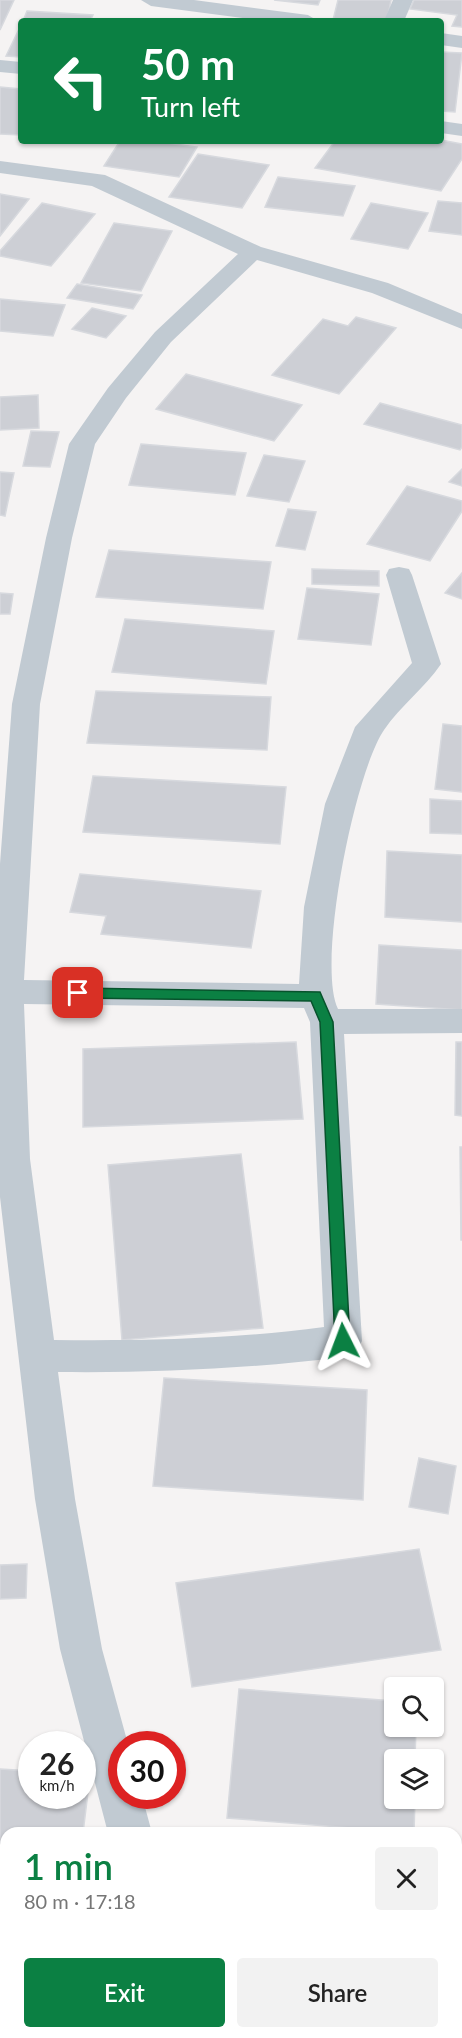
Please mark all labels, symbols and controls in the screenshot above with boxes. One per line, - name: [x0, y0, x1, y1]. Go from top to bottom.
- text: 50 m: [141, 39, 235, 89]
- icon: left: [42, 42, 120, 120]
- text: Turn left: [141, 90, 240, 123]
- pin: [52, 967, 103, 1018]
- icon: arrive: [61, 976, 94, 1009]
- position arrow: [311, 1309, 375, 1373]
- map controls: [384, 1677, 444, 1809]
- button: search: [384, 1677, 444, 1737]
- speed limit sign: 30: [108, 1731, 186, 1809]
- text: 26: [40, 1745, 74, 1781]
- button: layers: [384, 1749, 444, 1809]
- text: km/h: [39, 1776, 75, 1794]
- text: 1 min: [24, 1844, 113, 1888]
- button: close: [375, 1847, 438, 1910]
- text: 80 m · 17:18: [24, 1889, 136, 1913]
- button: Exit: [24, 1958, 225, 2027]
- button: Share: [237, 1958, 438, 2027]

